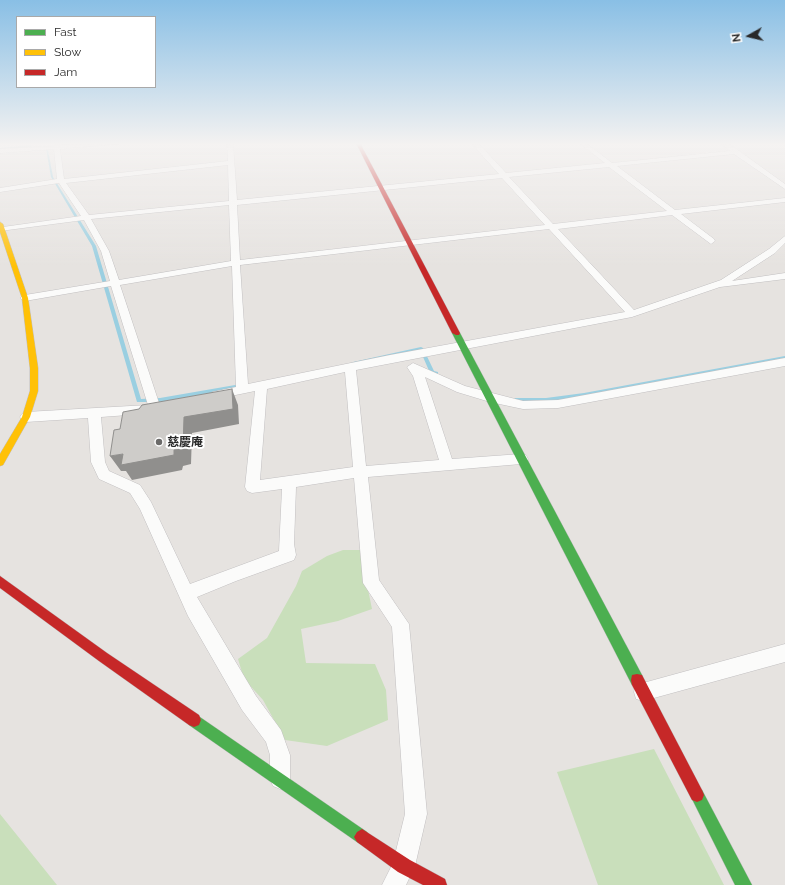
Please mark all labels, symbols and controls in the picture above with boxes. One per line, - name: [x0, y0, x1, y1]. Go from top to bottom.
- legend: [16, 16, 156, 88]
- north arrow: [729, 16, 769, 56]
- text: Fast: [54, 25, 77, 39]
- text: N: [730, 33, 744, 43]
- text: Slow: [54, 45, 81, 59]
- text: Jam: [54, 65, 77, 79]
- place label: 慈慶庵: [167, 435, 203, 449]
- marker: 慈慶庵: [154, 437, 164, 447]

